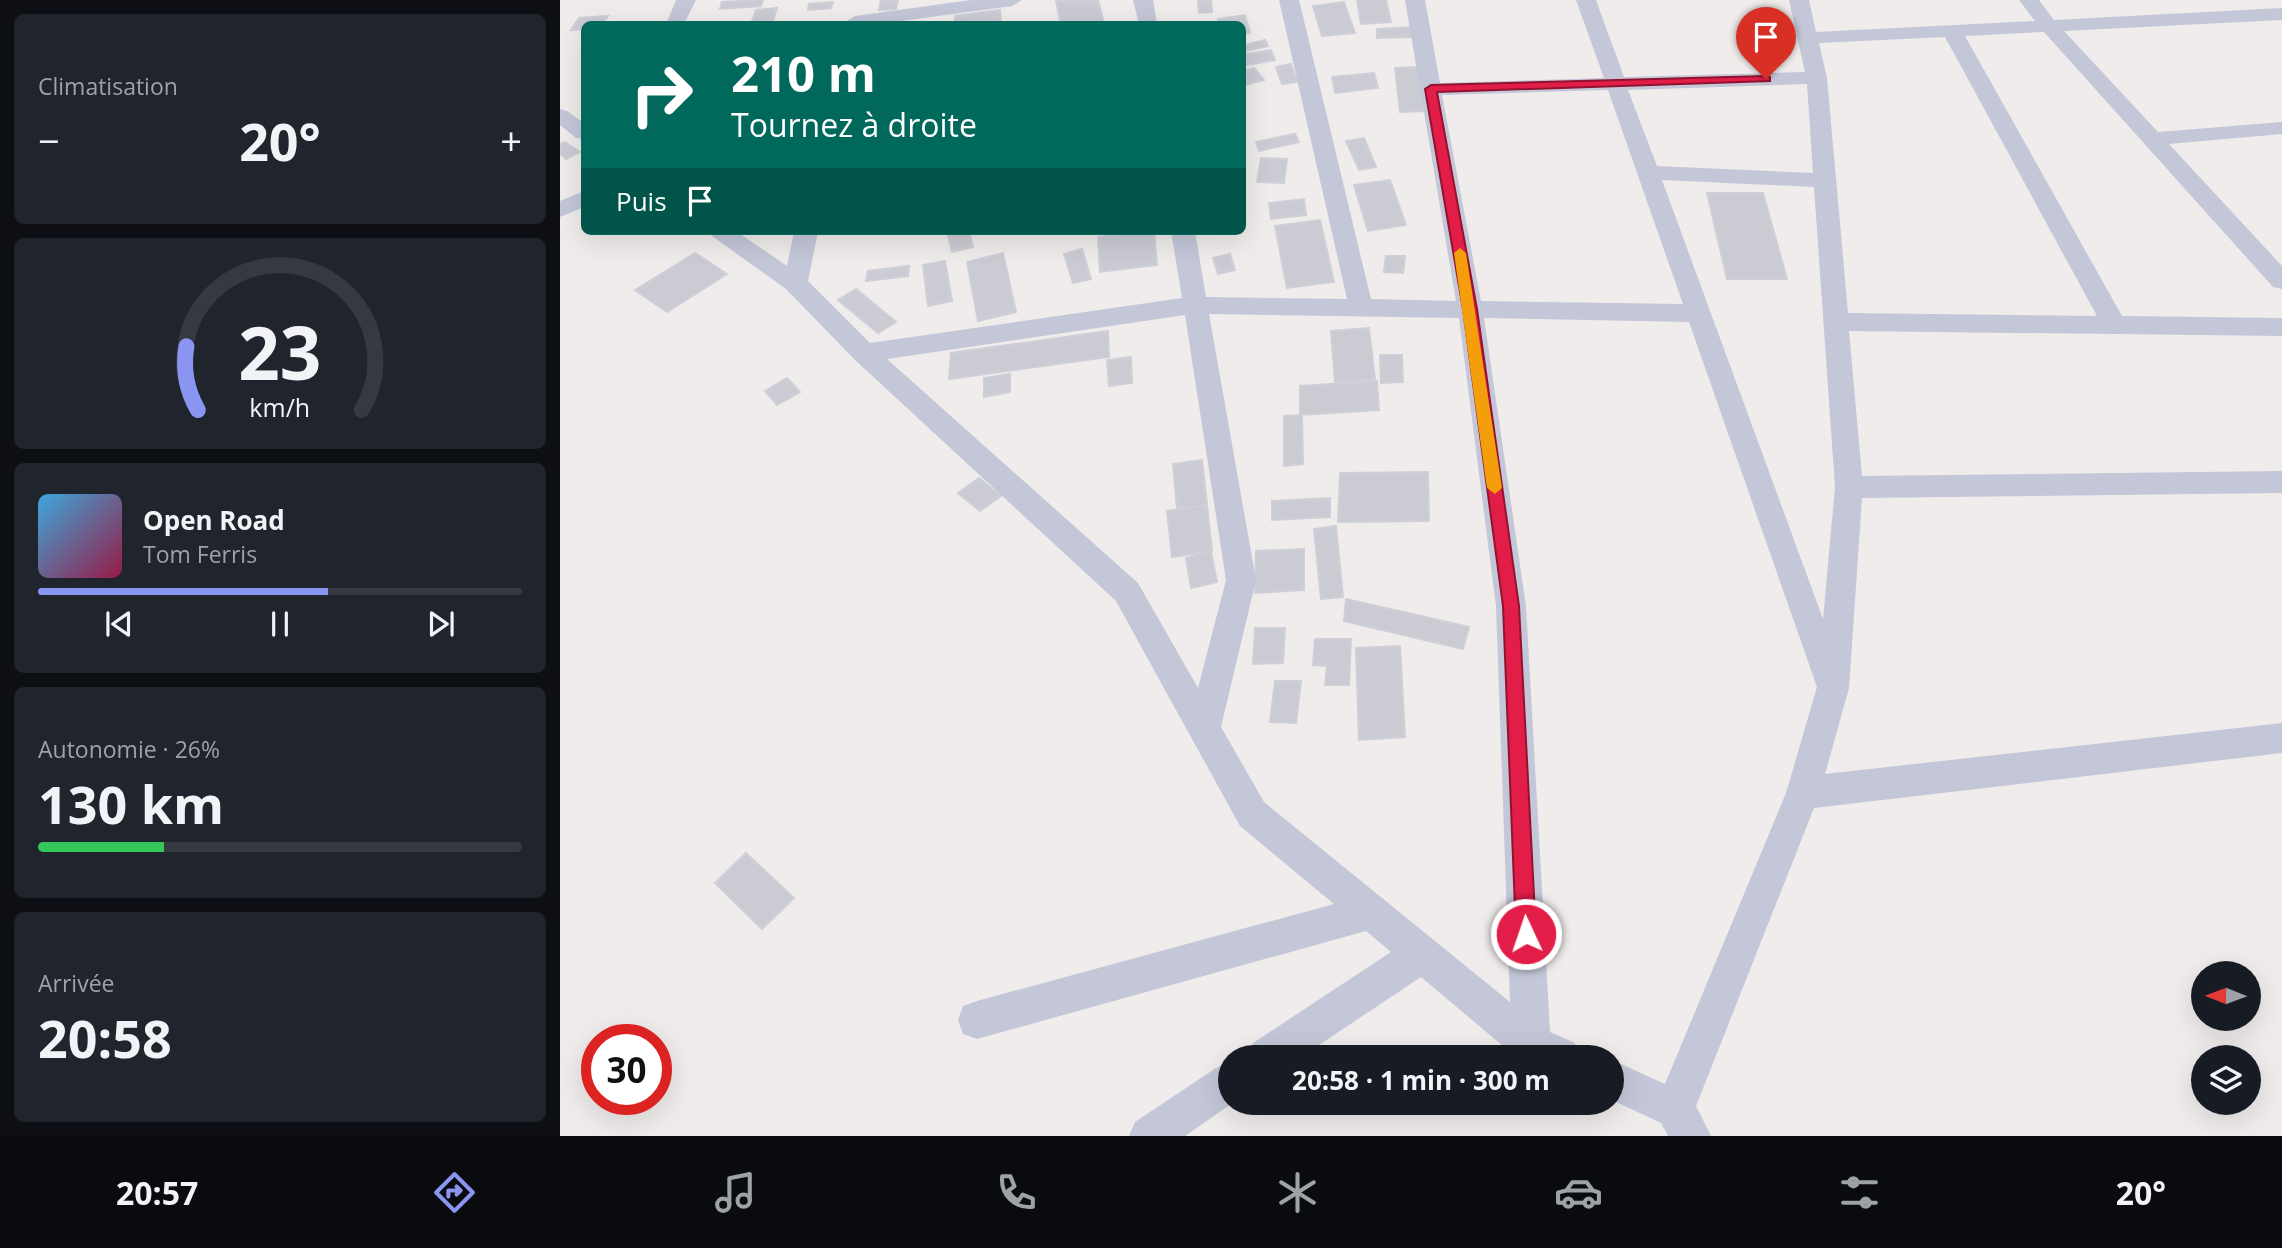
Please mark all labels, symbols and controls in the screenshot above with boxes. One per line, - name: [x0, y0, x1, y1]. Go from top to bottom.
- pin: [1736, 7, 1796, 79]
- icon: arrive: [1747, 18, 1785, 56]
- text: 210 m: [731, 40, 876, 106]
- icon: right: [616, 49, 707, 140]
- text: Climatisation: [38, 70, 178, 102]
- text: Tournez à droite: [731, 103, 977, 146]
- text: 20°: [239, 105, 321, 176]
- text: −: [38, 114, 60, 166]
- text: +: [500, 114, 522, 166]
- icon: arrive: [681, 182, 719, 220]
- text: Puis: [616, 183, 667, 219]
- text: 23: [238, 302, 322, 401]
- text: km/h: [250, 389, 310, 423]
- text: Open Road: [143, 502, 285, 538]
- text: Tom Ferris: [143, 538, 257, 570]
- icon: previous: [100, 605, 138, 643]
- icon: pause: [261, 605, 299, 643]
- icon: next: [422, 605, 460, 643]
- text: Autonomie · 26%: [38, 733, 220, 765]
- text: 130 km: [38, 768, 224, 839]
- position arrow: [1489, 897, 1563, 971]
- north arrow: [2191, 961, 2261, 1031]
- map controls: [2191, 961, 2261, 1115]
- text: Arrivée: [38, 967, 114, 999]
- text: 20:58: [38, 1002, 172, 1073]
- speed limit sign: 30: [581, 1024, 672, 1115]
- button: layers: [2191, 1045, 2261, 1115]
- text: 20:58 · 1 min · 300 m: [1292, 1062, 1550, 1098]
- icon: directions: [430, 1168, 479, 1217]
- icon: music: [711, 1168, 760, 1217]
- icon: phone: [992, 1168, 1041, 1217]
- icon: climate: [1273, 1168, 1322, 1217]
- icon: car: [1554, 1168, 1603, 1217]
- icon: filters: [1835, 1168, 1884, 1217]
- text: 20:57: [116, 1171, 198, 1214]
- text: 20°: [2116, 1171, 2166, 1214]

